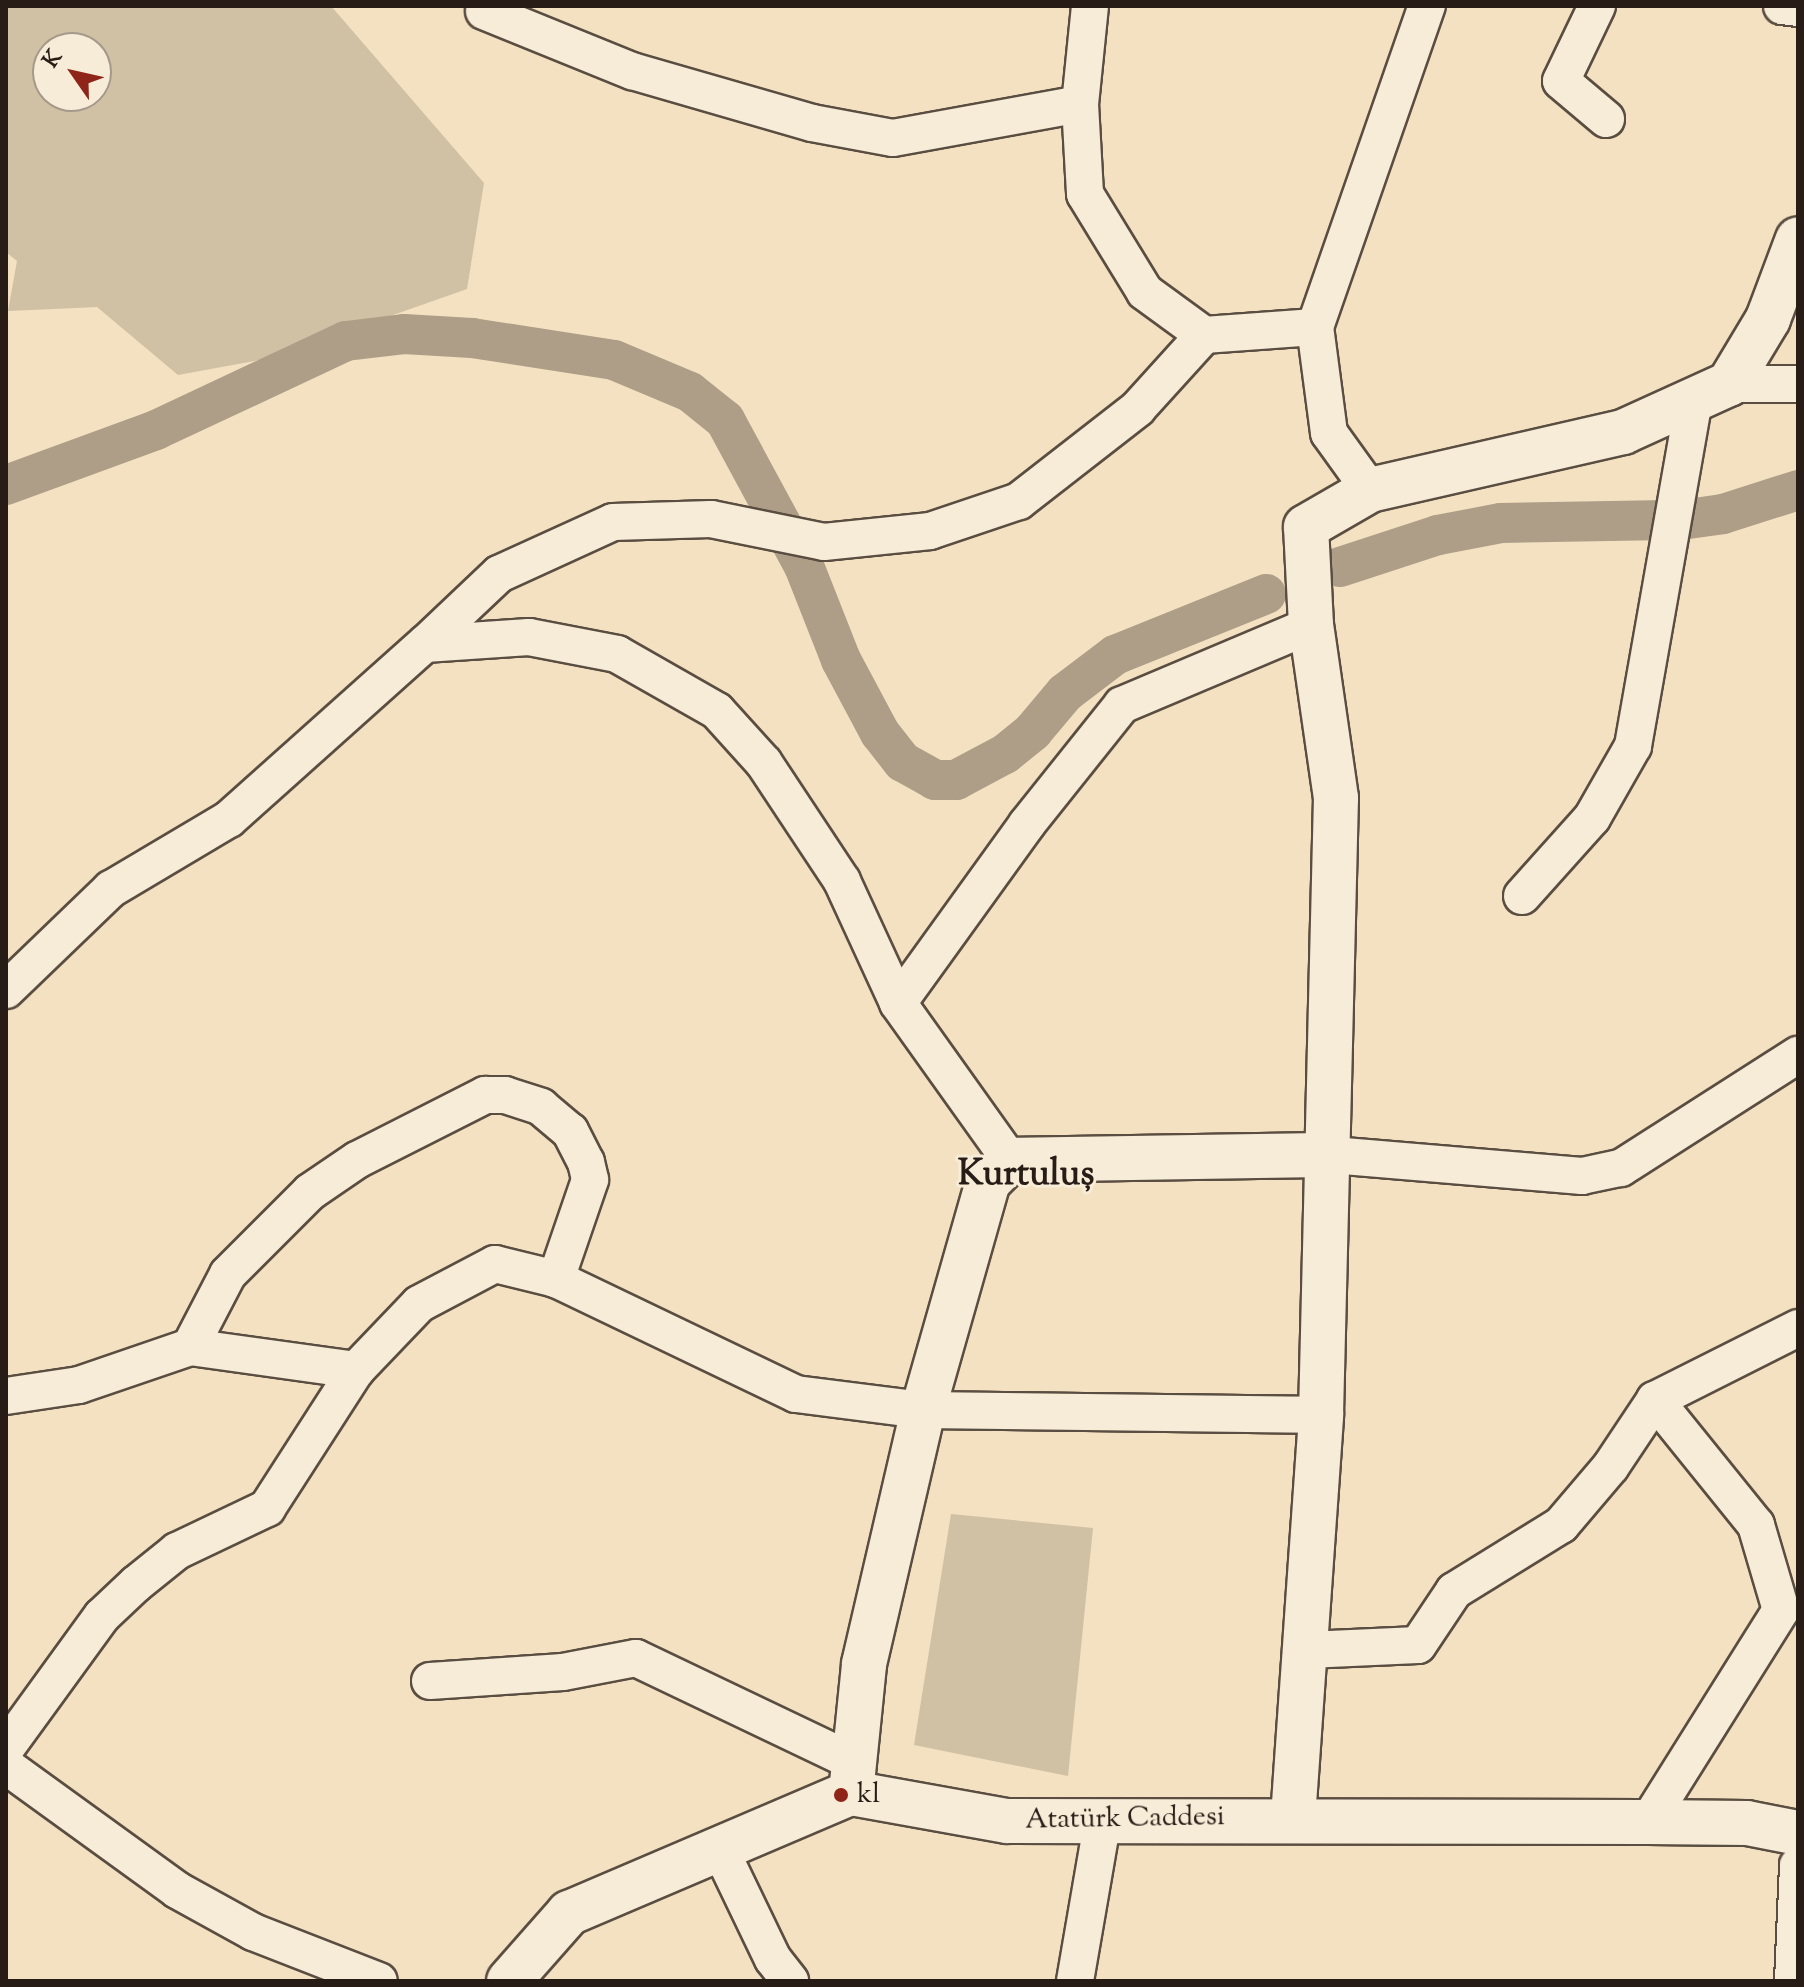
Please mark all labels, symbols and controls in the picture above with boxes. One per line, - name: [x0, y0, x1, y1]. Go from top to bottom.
- north arrow: [32, 32, 112, 112]
- text: K: [36, 44, 71, 75]
- district label: Kurtuluş: [958, 1154, 1094, 1198]
- place label: kl: [857, 1778, 880, 1812]
- marker: kl: [832, 1786, 850, 1804]
- street label: Atatürk Caddesi: [1025, 1800, 1225, 1838]

